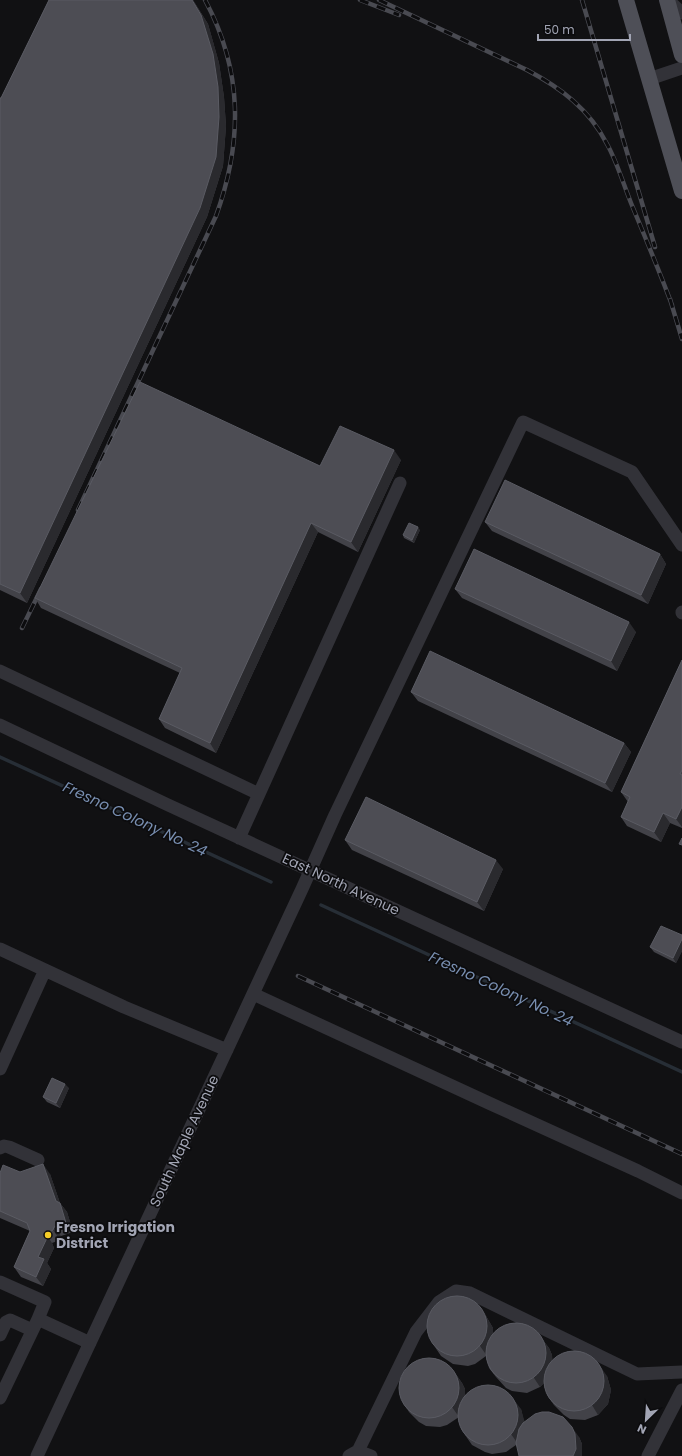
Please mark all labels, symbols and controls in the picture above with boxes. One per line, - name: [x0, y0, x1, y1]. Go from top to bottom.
- scale bar: [538, 16, 630, 42]
- text: 50 m: [544, 21, 575, 38]
- water label: Fresno Colony No. 24: [60, 776, 211, 861]
- street label: East North Avenue: [279, 848, 403, 920]
- water label: Fresno Colony No. 24: [426, 946, 577, 1031]
- street label: South Maple Avenue: [145, 1072, 223, 1210]
- place label: Fresno Irrigation District: [56, 1217, 175, 1253]
- marker: Fresno Irrigation District: [43, 1230, 53, 1240]
- north arrow: [626, 1400, 666, 1440]
- text: N: [635, 1420, 649, 1438]

